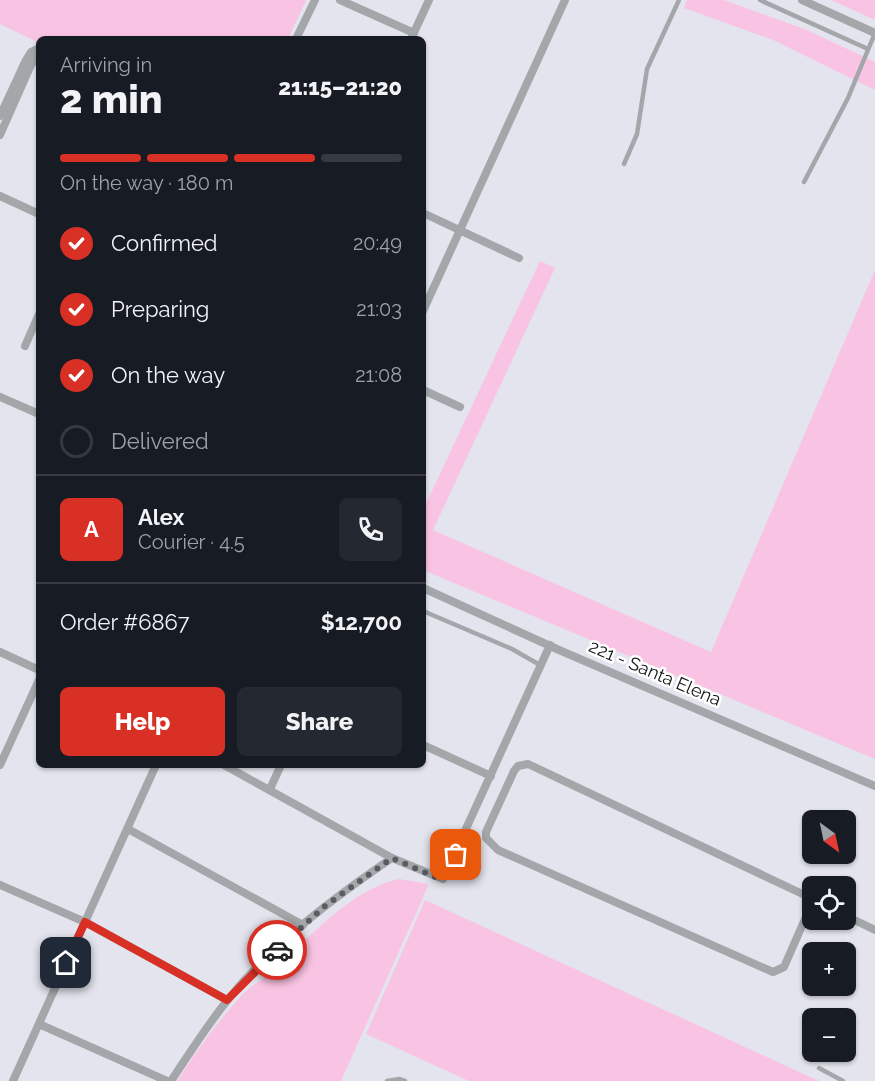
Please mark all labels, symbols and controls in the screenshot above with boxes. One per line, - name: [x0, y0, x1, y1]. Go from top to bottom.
- text: Arriving in: [60, 53, 152, 77]
- text: 21:15–21:20: [278, 74, 402, 100]
- text: 2 min: [60, 76, 163, 122]
- text: On the way · 180 m: [60, 171, 233, 195]
- icon: check: [60, 227, 93, 260]
- text: Confirmed: [111, 230, 218, 256]
- text: 20:49: [353, 231, 402, 255]
- icon: check: [60, 293, 93, 326]
- text: Preparing: [111, 296, 209, 322]
- text: 21:03: [356, 297, 402, 321]
- icon: check: [60, 359, 93, 392]
- text: On the way: [111, 362, 225, 388]
- text: 21:08: [355, 363, 402, 387]
- text: Delivered: [111, 428, 209, 454]
- button: phone: [339, 498, 402, 561]
- text: Alex: [138, 504, 184, 530]
- text: A: [84, 516, 99, 542]
- text: Courier · 4.5: [138, 530, 245, 554]
- text: Order #6867: [60, 609, 190, 635]
- text: $12,700: [321, 609, 402, 635]
- street label: 221 - Santa Elena: [586, 635, 724, 710]
- button: Help: [60, 687, 225, 756]
- button: Share: [237, 687, 402, 756]
- north arrow: [802, 810, 856, 864]
- map controls: [802, 810, 856, 1062]
- pin: [430, 829, 481, 880]
- icon: bag: [439, 838, 472, 871]
- button: locate: [802, 876, 856, 930]
- courier: [247, 920, 307, 980]
- icon: car: [261, 934, 294, 967]
- pin: [40, 937, 91, 988]
- button: +: [802, 942, 856, 996]
- icon: home: [49, 946, 82, 979]
- button: −: [802, 1008, 856, 1062]

